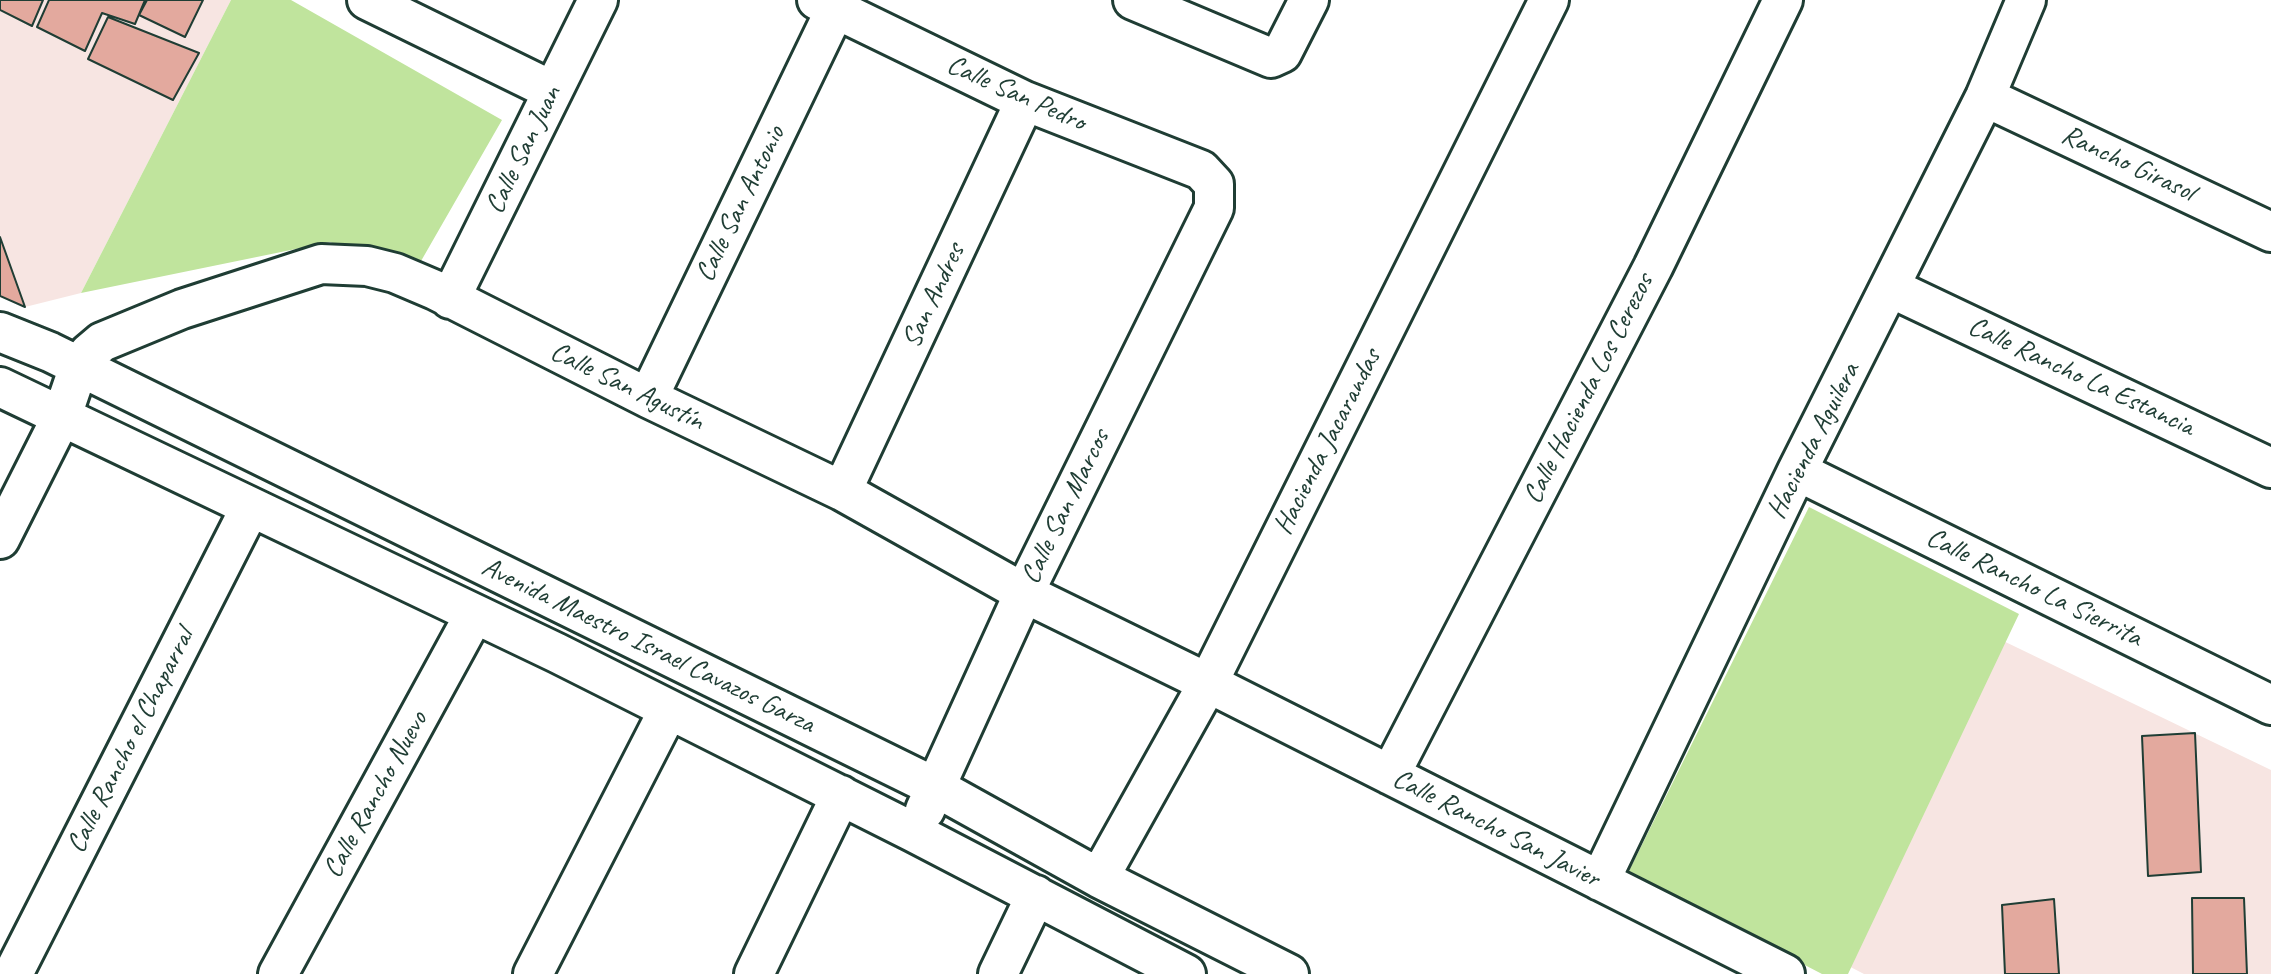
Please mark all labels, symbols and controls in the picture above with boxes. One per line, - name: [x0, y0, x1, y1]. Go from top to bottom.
- street label: Calle San Pedro: [941, 49, 1091, 139]
- street label: Calle San Juan: [479, 81, 569, 219]
- street label: Rancho Girasol: [2056, 118, 2200, 210]
- street label: Calle San Antonio: [689, 121, 793, 287]
- street label: San Andres: [895, 239, 973, 353]
- street label: Calle Hacienda Los Cerezos: [1516, 268, 1662, 510]
- street label: Calle Rancho La Estancia: [1963, 310, 2199, 444]
- street label: Calle San Agustín: [545, 335, 709, 439]
- street label: Hacienda Jacarandas: [1267, 344, 1389, 540]
- street label: Hacienda Aguilera: [1760, 357, 1868, 525]
- street label: Calle San Marcos: [1014, 424, 1118, 590]
- street label: Calle Rancho La Sierrita: [1921, 521, 2147, 655]
- street label: Avenida Maestro Israel Cavazos Garza: [476, 551, 820, 741]
- street label: Calle Rancho el Chaparral: [60, 623, 202, 859]
- street label: Calle Rancho Nuevo: [316, 706, 436, 884]
- street label: Calle Rancho San Javier: [1387, 762, 1605, 896]

